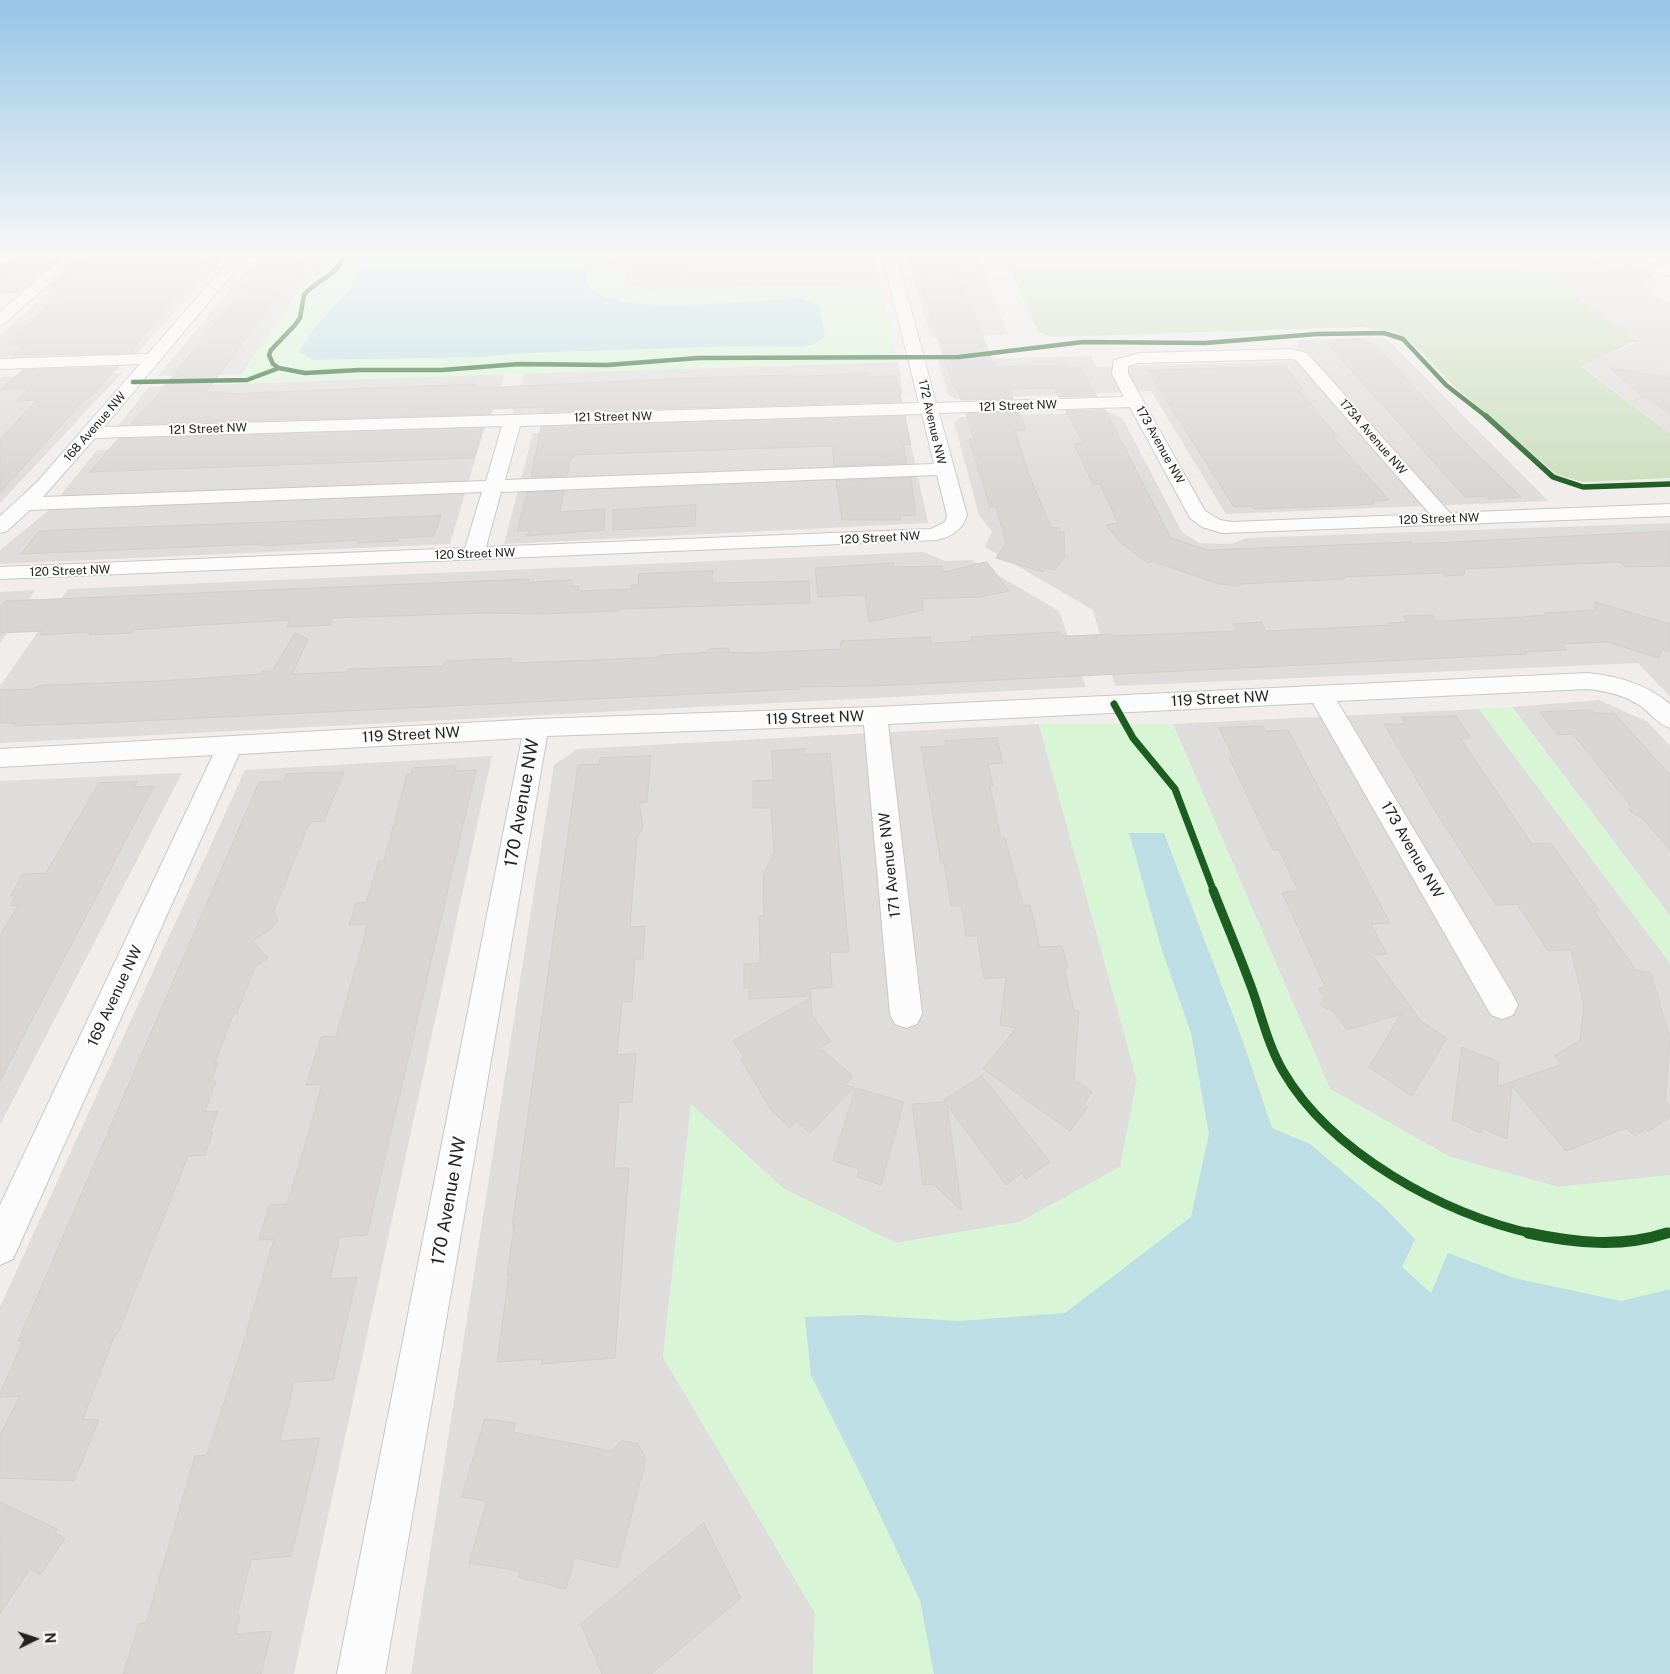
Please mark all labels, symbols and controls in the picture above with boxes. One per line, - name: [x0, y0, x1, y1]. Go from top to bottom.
- street label: 172 Avenue NW: [915, 378, 949, 466]
- street label: 168 Avenue NW: [61, 389, 129, 465]
- street label: 173A Avenue NW: [1336, 396, 1410, 478]
- street label: 121 Street NW: [979, 397, 1057, 415]
- street label: 173 Avenue NW: [1133, 403, 1187, 487]
- street label: 121 Street NW: [574, 409, 652, 425]
- street label: 121 Street NW: [169, 420, 247, 438]
- street label: 120 Street NW: [1398, 510, 1480, 528]
- street label: 120 Street NW: [839, 529, 921, 547]
- street label: 120 Street NW: [434, 545, 516, 563]
- street label: 120 Street NW: [29, 562, 111, 580]
- street label: 119 Street NW: [1170, 687, 1270, 711]
- street label: 119 Street NW: [766, 707, 864, 729]
- street label: 119 Street NW: [361, 723, 461, 747]
- street label: 170 Avenue NW: [500, 737, 544, 869]
- street label: 173 Avenue NW: [1377, 798, 1447, 902]
- street label: 171 Avenue NW: [876, 811, 904, 919]
- street label: 169 Avenue NW: [84, 943, 146, 1049]
- street label: 170 Avenue NW: [427, 1135, 471, 1267]
- north arrow: [10, 1614, 60, 1664]
- text: N: [42, 1632, 58, 1644]

